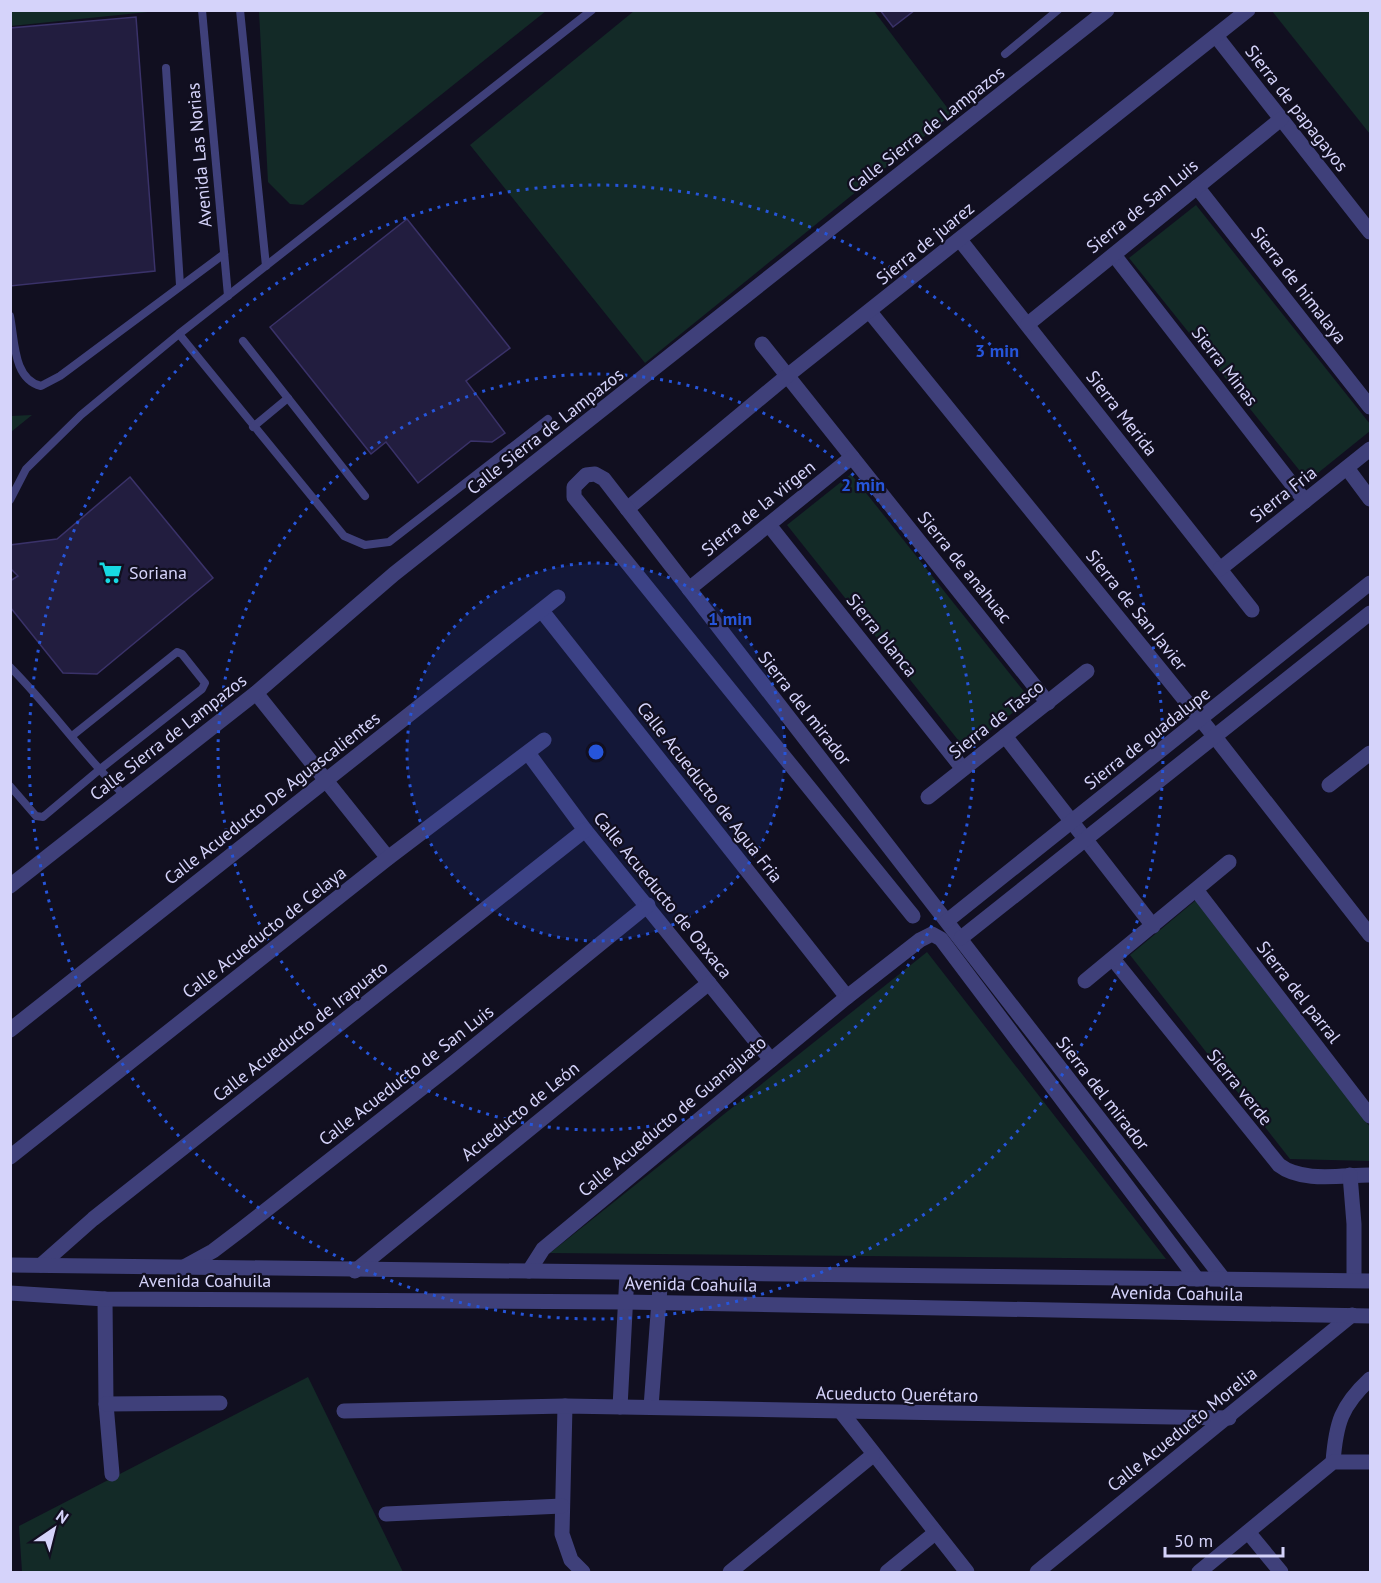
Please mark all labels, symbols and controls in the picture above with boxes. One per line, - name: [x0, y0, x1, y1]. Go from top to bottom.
- street label: Sierra de papagayos: [1240, 40, 1354, 176]
- street label: Calle Sierra de Lampazos: [843, 61, 1009, 197]
- street label: Avenida Las Norias: [181, 82, 217, 228]
- street label: Sierra de San Luis: [1081, 154, 1203, 258]
- street label: Sierra de juarez: [871, 196, 979, 290]
- street label: Sierra de himalaya: [1246, 222, 1352, 348]
- street label: Sierra Minas: [1187, 322, 1263, 410]
- text: 3 min: [975, 339, 1019, 362]
- street label: Calle Sierra de Lampazos: [462, 363, 628, 499]
- street label: Sierra Merida: [1081, 366, 1163, 460]
- street label: Sierra de la virgen: [696, 455, 820, 561]
- street label: Sierra Fria: [1245, 461, 1321, 527]
- text: 2 min: [841, 473, 885, 496]
- street label: Sierra de anahuac: [913, 506, 1017, 628]
- street label: Sierra de San Javier: [1081, 545, 1193, 675]
- supermarket icon: Soriana: [98, 559, 124, 585]
- place label: Soriana: [129, 561, 187, 584]
- street label: Sierra blanca: [842, 589, 922, 681]
- text: 1 min: [708, 607, 752, 630]
- street label: Sierra del mirador: [753, 646, 857, 770]
- street label: Calle Sierra de Lampazos: [85, 669, 251, 805]
- street label: Sierra de Tasco: [944, 675, 1048, 763]
- street label: Sierra de guadalupe: [1079, 682, 1215, 794]
- street label: Calle Acueducto de Agua Fria: [632, 697, 788, 887]
- street label: Calle Acueducto De Aguascalientes: [159, 706, 385, 890]
- centre of rings: [586, 742, 606, 762]
- street label: Calle Acueducto de Oaxaca: [589, 807, 737, 983]
- street label: Calle Acueducto de Celaya: [177, 861, 351, 1003]
- street label: Sierra del parral: [1252, 936, 1347, 1048]
- street label: Calle Acueducto de Irapuato: [208, 956, 392, 1106]
- street label: Calle Acueducto de San Luis: [314, 1000, 498, 1150]
- street label: Calle Acueducto de Guanajuato: [573, 1030, 771, 1202]
- street label: Sierra del mirador: [1051, 1031, 1155, 1155]
- street label: Sierra verde: [1202, 1044, 1278, 1130]
- street label: Acueducto de León: [456, 1056, 584, 1166]
- street label: Avenida Coahuila: [139, 1269, 271, 1292]
- street label: Avenida Coahuila: [625, 1271, 757, 1297]
- street label: Avenida Coahuila: [1111, 1280, 1243, 1306]
- street label: Calle Acueducto Morelia: [1102, 1362, 1262, 1496]
- street label: Acueducto Querétaro: [816, 1381, 978, 1407]
- north arrow: [24, 1499, 84, 1559]
- text: N: [53, 1506, 73, 1528]
- scale bar: [1165, 1520, 1284, 1558]
- text: 50 m: [1174, 1529, 1213, 1552]

